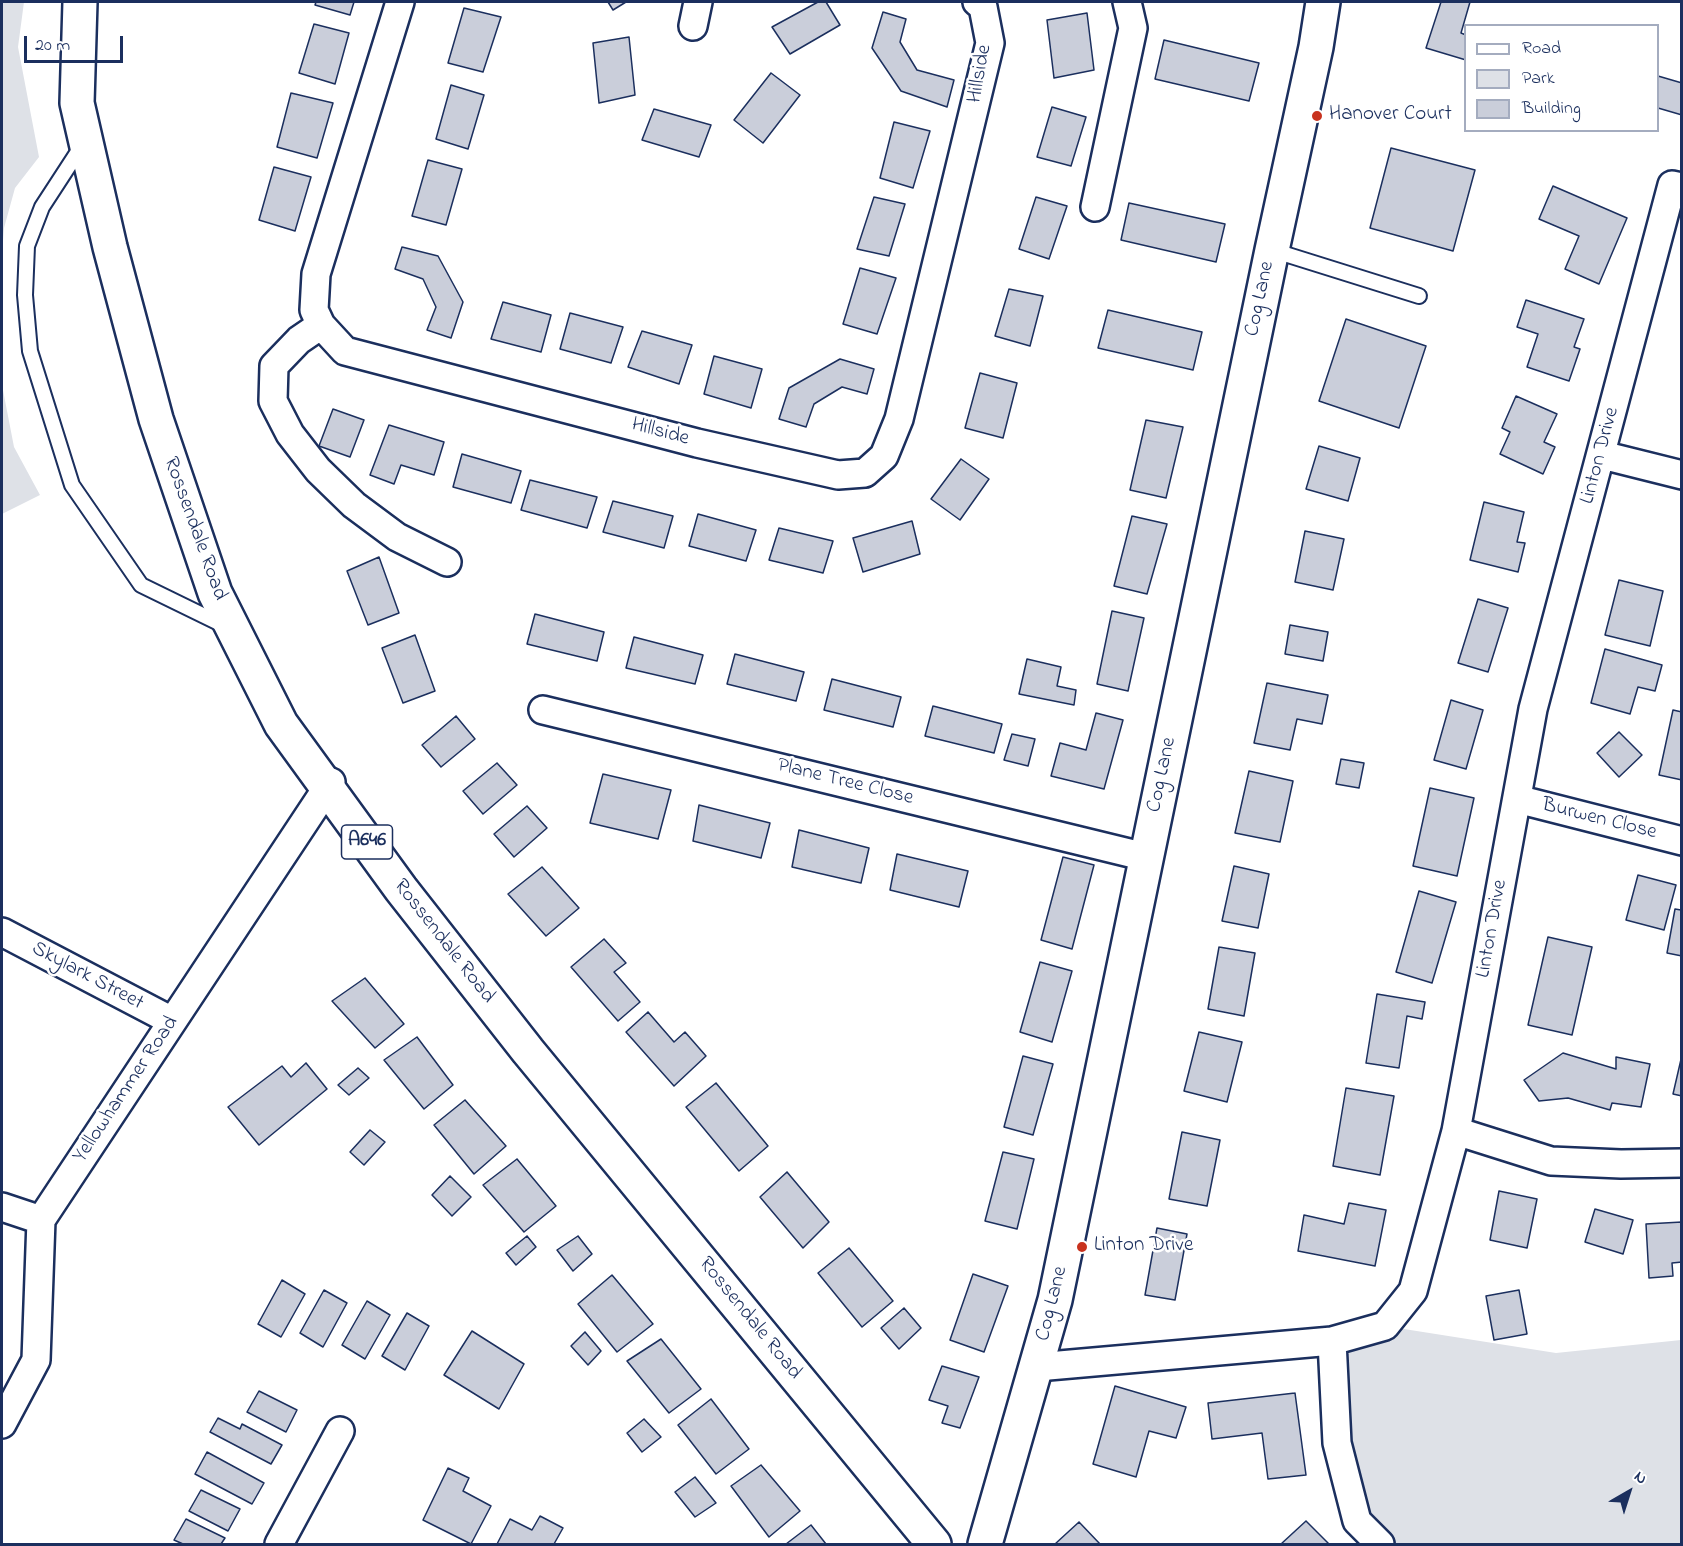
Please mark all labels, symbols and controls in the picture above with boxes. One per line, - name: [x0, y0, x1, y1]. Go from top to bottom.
- scale bar: [27, 24, 126, 62]
- legend: [1464, 24, 1659, 132]
- text: 20 m: [35, 33, 70, 59]
- text: Road: [1522, 36, 1561, 62]
- street label: Hillside: [963, 43, 999, 105]
- text: Park: [1522, 66, 1555, 92]
- text: Building: [1522, 96, 1581, 122]
- place label: Hanover Court: [1329, 103, 1452, 129]
- marker: Hanover Court: [1310, 109, 1324, 123]
- street label: Cog Lane: [1241, 259, 1281, 339]
- street label: Linton Drive: [1576, 405, 1626, 507]
- street label: Hillside: [628, 413, 692, 453]
- street label: Rossendale Road: [156, 454, 232, 604]
- street label: Cog Lane: [1143, 735, 1183, 815]
- street label: Plane Tree Close: [774, 754, 916, 812]
- street label: Burwen Close: [1539, 794, 1659, 846]
- road number: A646: [342, 825, 392, 859]
- street label: Rossendale Road: [387, 875, 499, 1009]
- street label: Linton Drive: [1472, 878, 1514, 980]
- street label: Skylark Street: [27, 937, 147, 1017]
- street label: Yellowhammer Road: [69, 1012, 185, 1168]
- place label: Linton Drive: [1094, 1234, 1193, 1260]
- marker: Linton Drive: [1075, 1240, 1089, 1254]
- street label: Rossendale Road: [692, 1253, 806, 1385]
- street label: Cog Lane: [1032, 1264, 1074, 1344]
- north arrow: [1599, 1462, 1659, 1522]
- text: N: [1629, 1465, 1652, 1491]

